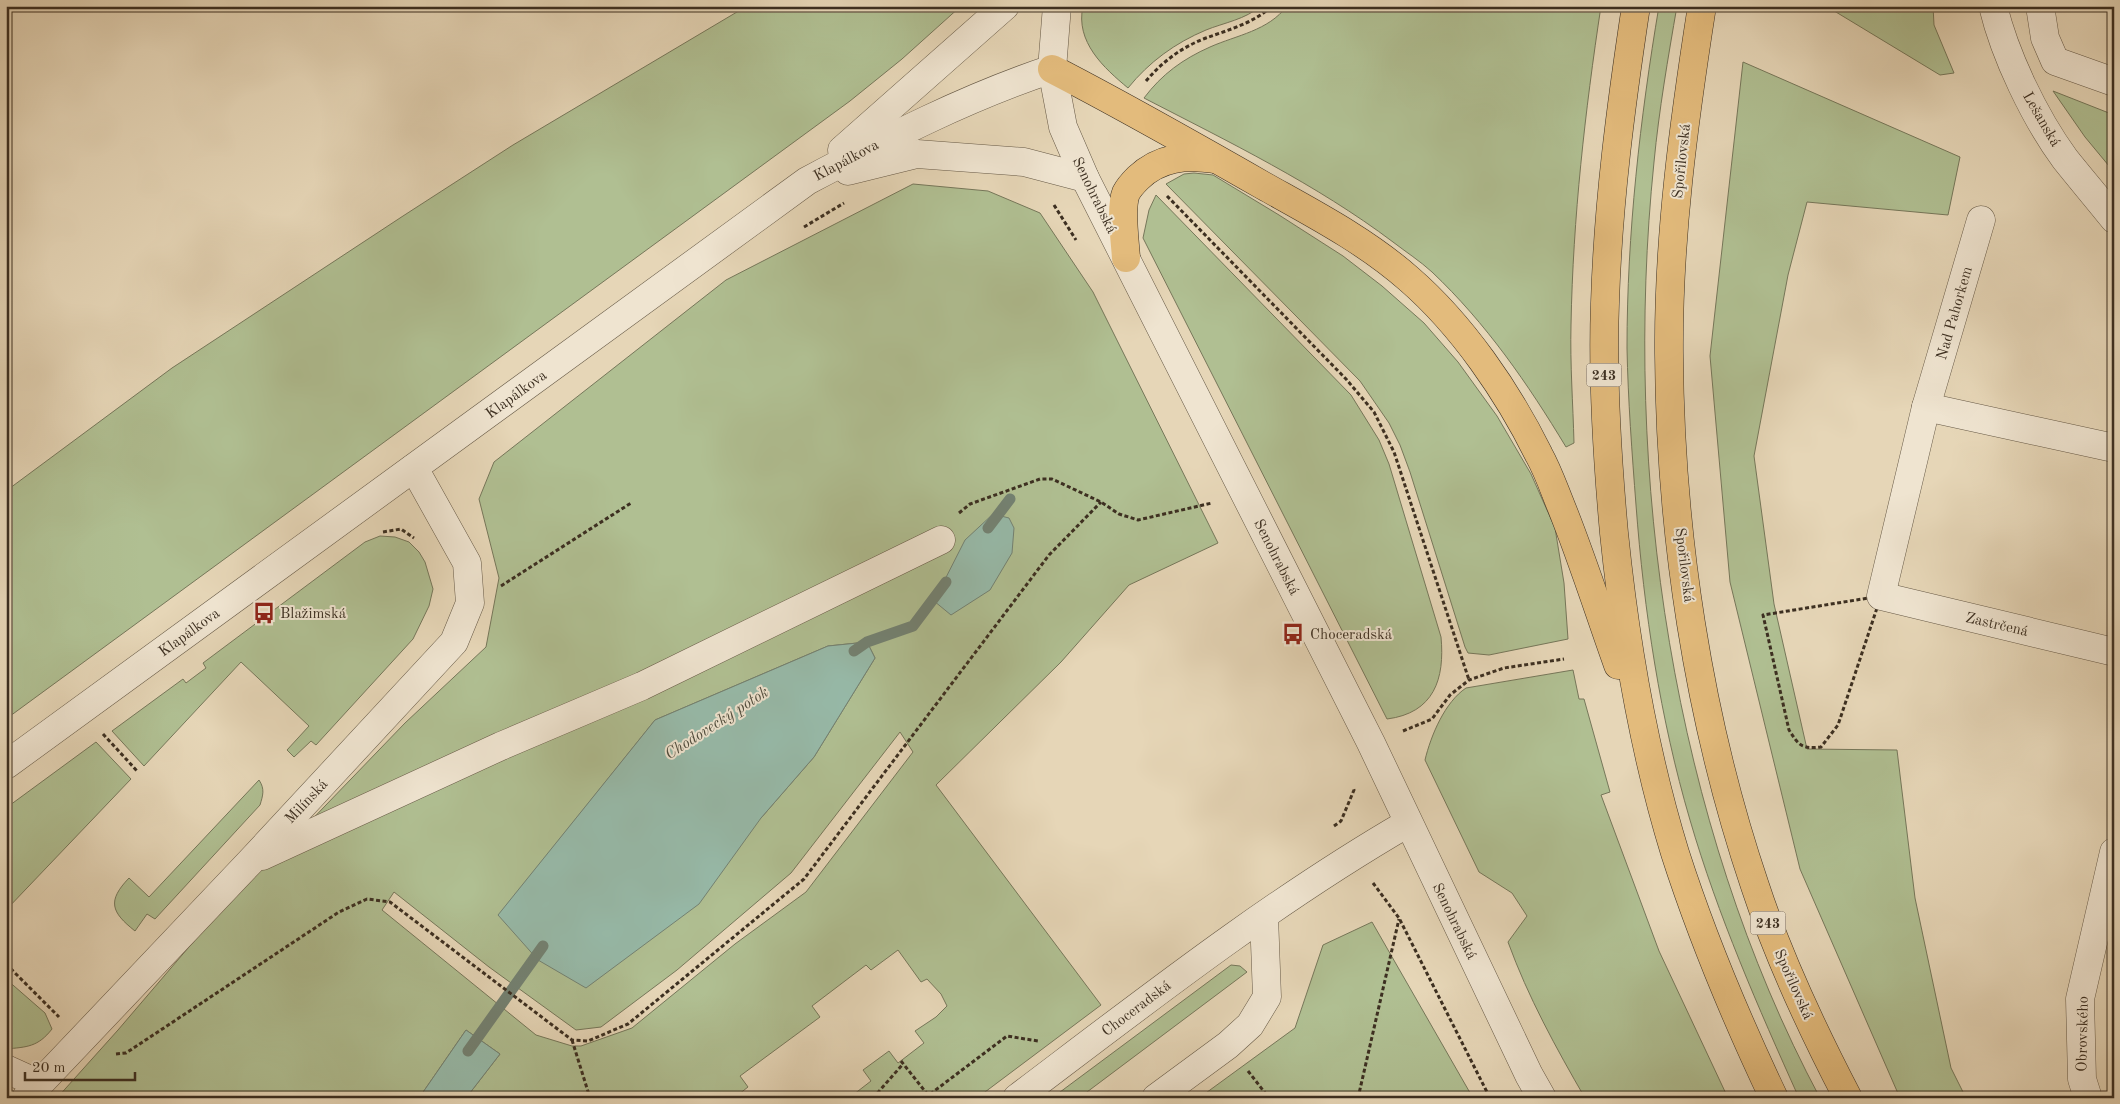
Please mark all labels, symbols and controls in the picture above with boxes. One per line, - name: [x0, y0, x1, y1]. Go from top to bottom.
- street label: Lešanská: [2019, 90, 2063, 150]
- street label: Spořilovská: [1671, 122, 1694, 199]
- street label: Klapálkova: [812, 138, 882, 185]
- street label: Senohrabská: [1069, 155, 1119, 237]
- street label: Nad Pahorkem: [1935, 265, 1976, 362]
- road number: 243: [1586, 364, 1622, 386]
- street label: Klapálkova: [484, 368, 551, 422]
- street label: Senohrabská: [1250, 517, 1301, 599]
- street label: Spořilovská: [1671, 527, 1696, 604]
- bus stop icon: Blažimská: [251, 600, 277, 626]
- street label: Klapálkova: [157, 606, 224, 660]
- place label: Blažimská: [280, 607, 347, 622]
- street label: Zastrčená: [1964, 611, 2030, 640]
- bus stop icon: Choceradská: [1280, 621, 1306, 647]
- place label: Choceradská: [1310, 628, 1393, 643]
- water label: Chodovecký potok: [663, 684, 772, 763]
- street label: Milínská: [283, 777, 332, 827]
- street label: Senohrabská: [1429, 881, 1479, 963]
- road number: 243: [1750, 911, 1786, 934]
- street label: Spořilovská: [1770, 947, 1815, 1023]
- street label: Choceradská: [1100, 978, 1175, 1040]
- street label: Obrovského: [2075, 996, 2092, 1072]
- scale bar: [25, 1049, 135, 1081]
- text: 20 m: [32, 1061, 66, 1076]

